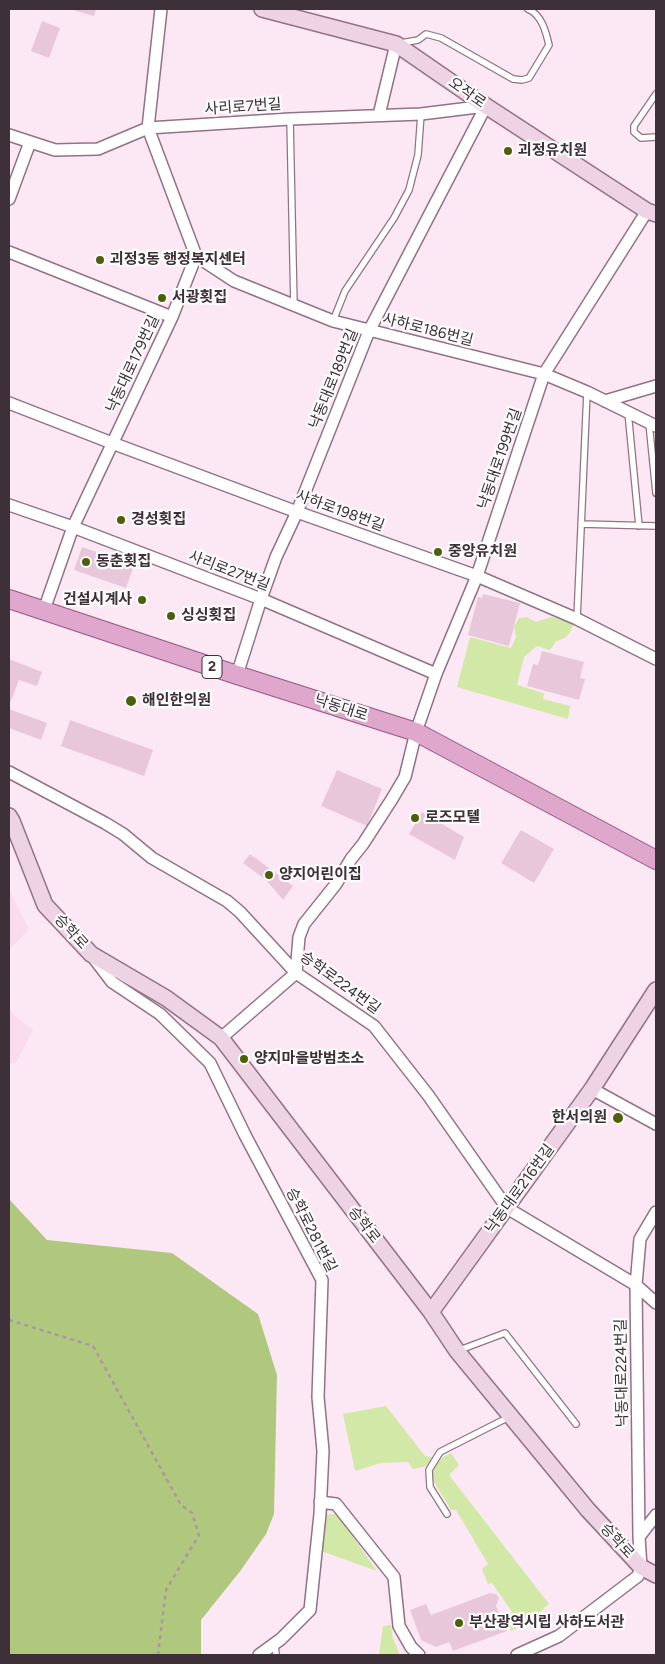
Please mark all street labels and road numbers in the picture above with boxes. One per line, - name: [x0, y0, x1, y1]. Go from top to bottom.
- street label: 오작로: [445, 74, 489, 112]
- street label: 사리로7번길: [204, 95, 282, 119]
- street label: 사하로186번길: [381, 310, 475, 350]
- street label: 낙동대로179번길: [103, 312, 163, 416]
- street label: 낙동대로189번길: [306, 326, 362, 432]
- street label: 낙동대로199번길: [474, 406, 526, 512]
- street label: 사하로198번길: [293, 487, 387, 535]
- street label: 사리로27번길: [186, 547, 272, 595]
- road number: 2: [202, 656, 222, 679]
- street label: 낙동대로: [312, 691, 370, 725]
- street label: 승학로: [50, 911, 92, 953]
- street label: 승학로224번길: [296, 948, 384, 1018]
- street label: 낙동대로216번길: [482, 1141, 558, 1237]
- street label: 승학로281번길: [282, 1185, 340, 1275]
- street label: 승학로: [344, 1203, 384, 1247]
- street label: 낙동대로224번길: [612, 1318, 632, 1428]
- street label: 승학로: [596, 1520, 638, 1562]

